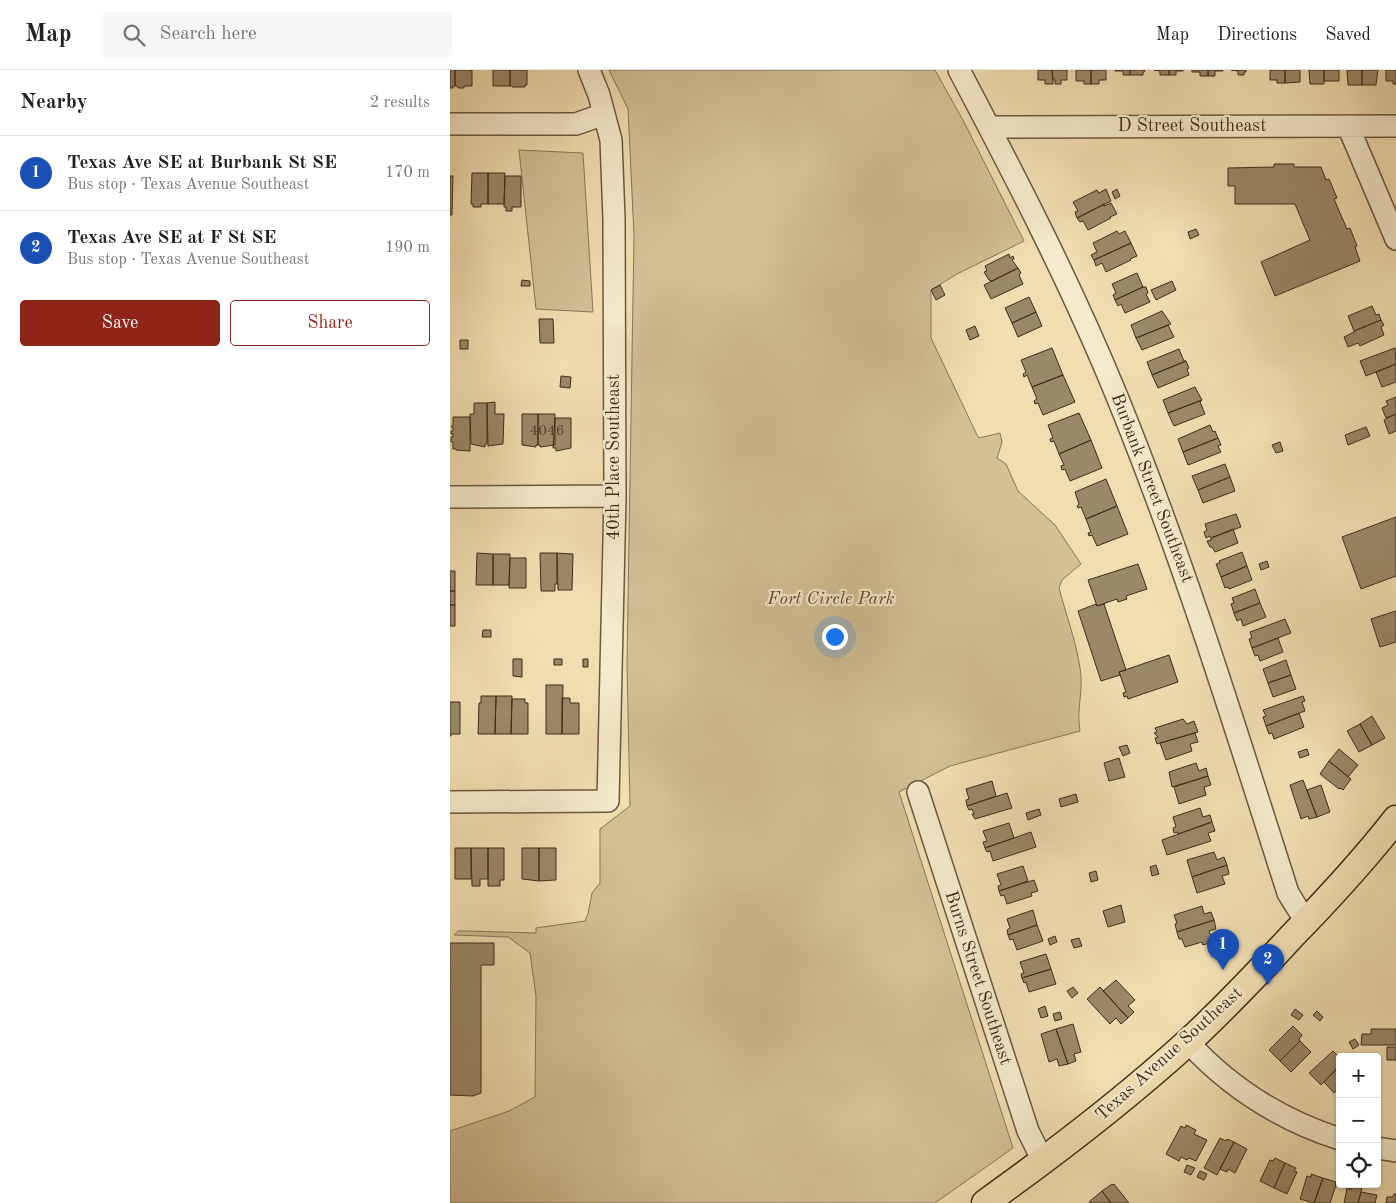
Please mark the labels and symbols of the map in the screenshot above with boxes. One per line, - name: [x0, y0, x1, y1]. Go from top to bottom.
- street label: D Street Southeast: [1118, 117, 1266, 135]
- street label: 40th Place Southeast: [605, 374, 623, 540]
- street label: Burbank Street Southeast: [1107, 391, 1197, 585]
- house number: 4046: [530, 424, 564, 439]
- park label: Fort Circle Park: [766, 590, 895, 608]
- your location: [822, 624, 848, 650]
- street label: Burns Street Southeast: [941, 889, 1015, 1067]
- pin: 1: [1207, 929, 1239, 970]
- pin: 2: [1252, 944, 1284, 985]
- street label: Texas Avenue Southeast: [1092, 984, 1246, 1124]

